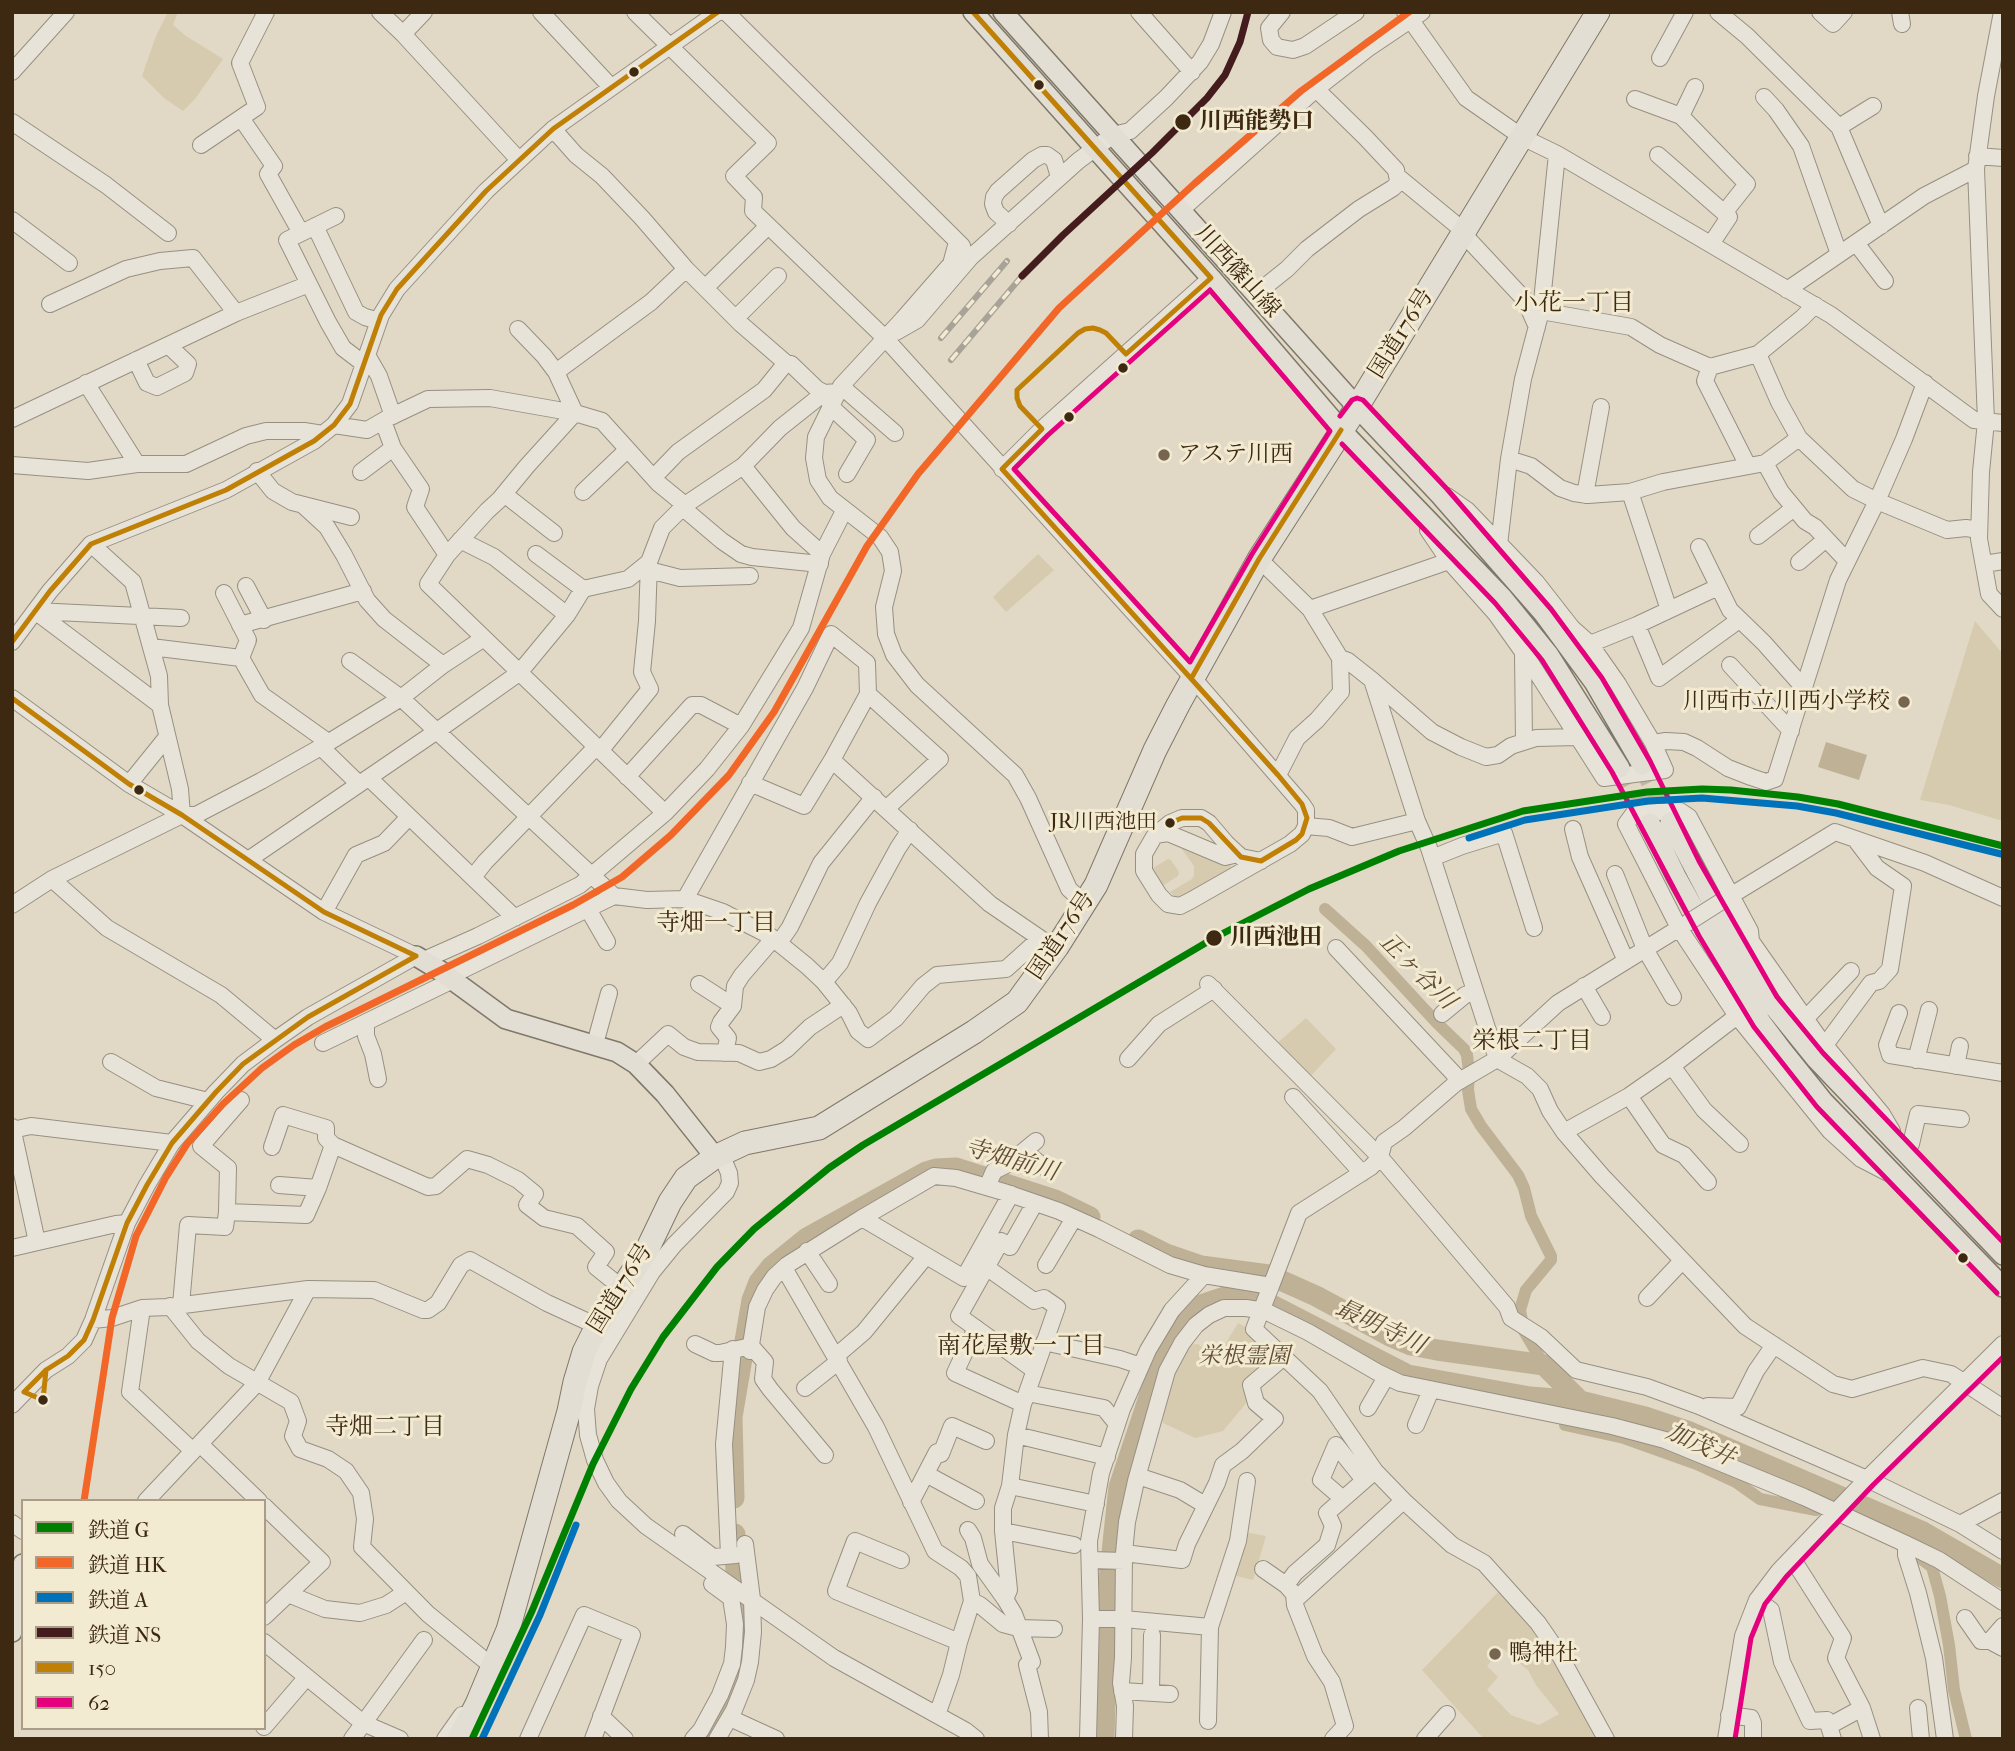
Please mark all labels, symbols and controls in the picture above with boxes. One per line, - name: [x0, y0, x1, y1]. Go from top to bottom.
- unlabelled marker: [627, 65, 641, 79]
- unlabelled marker: [1032, 78, 1046, 92]
- place label: 川西能勢口: [1199, 108, 1314, 136]
- marker: 川西能勢口: [1173, 112, 1193, 132]
- street label: 川西篠山線: [1188, 220, 1286, 324]
- street label: 国道176号: [1364, 284, 1440, 384]
- district label: 小花一丁目: [1514, 290, 1634, 318]
- unlabelled marker: [1116, 361, 1130, 375]
- unlabelled marker: [1062, 410, 1076, 424]
- place label: アステ川西: [1178, 441, 1293, 469]
- marker: アステ川西: [1156, 447, 1172, 463]
- place label: 川西市立川西小学校: [1683, 688, 1890, 716]
- marker: 川西市立川西小学校: [1896, 694, 1912, 710]
- unlabelled marker: [132, 783, 146, 797]
- place label: JR川西池田: [1050, 810, 1157, 836]
- marker: JR川西池田: [1163, 816, 1177, 830]
- street label: 国道176号: [1022, 887, 1102, 985]
- district label: 寺畑一丁目: [656, 910, 776, 938]
- place label: 川西池田: [1230, 924, 1322, 952]
- marker: 川西池田: [1204, 928, 1224, 948]
- water label: 正ヶ谷川: [1373, 928, 1461, 1016]
- district label: 栄根二丁目: [1472, 1028, 1592, 1056]
- water label: 寺畑前川: [961, 1134, 1061, 1188]
- street label: 国道176号: [583, 1239, 659, 1339]
- unlabelled marker: [1956, 1251, 1970, 1265]
- water label: 最明寺川: [1330, 1295, 1430, 1361]
- district label: 南花屋敷一丁目: [937, 1333, 1105, 1361]
- park label: 栄根霊園: [1198, 1343, 1290, 1371]
- unlabelled marker: [36, 1393, 50, 1407]
- district label: 寺畑二丁目: [325, 1414, 445, 1442]
- water label: 加茂井: [1661, 1418, 1739, 1474]
- legend: [21, 1499, 266, 1730]
- text: 鉄道 G: [88, 1518, 149, 1542]
- text: 鉄道 HK: [88, 1553, 166, 1577]
- text: 鉄道 A: [88, 1588, 148, 1612]
- text: 鉄道 NS: [88, 1623, 161, 1647]
- place label: 鴨神社: [1509, 1640, 1578, 1668]
- marker: 鴨神社: [1487, 1646, 1503, 1662]
- text: 150: [88, 1656, 116, 1680]
- text: 62: [88, 1691, 110, 1715]

